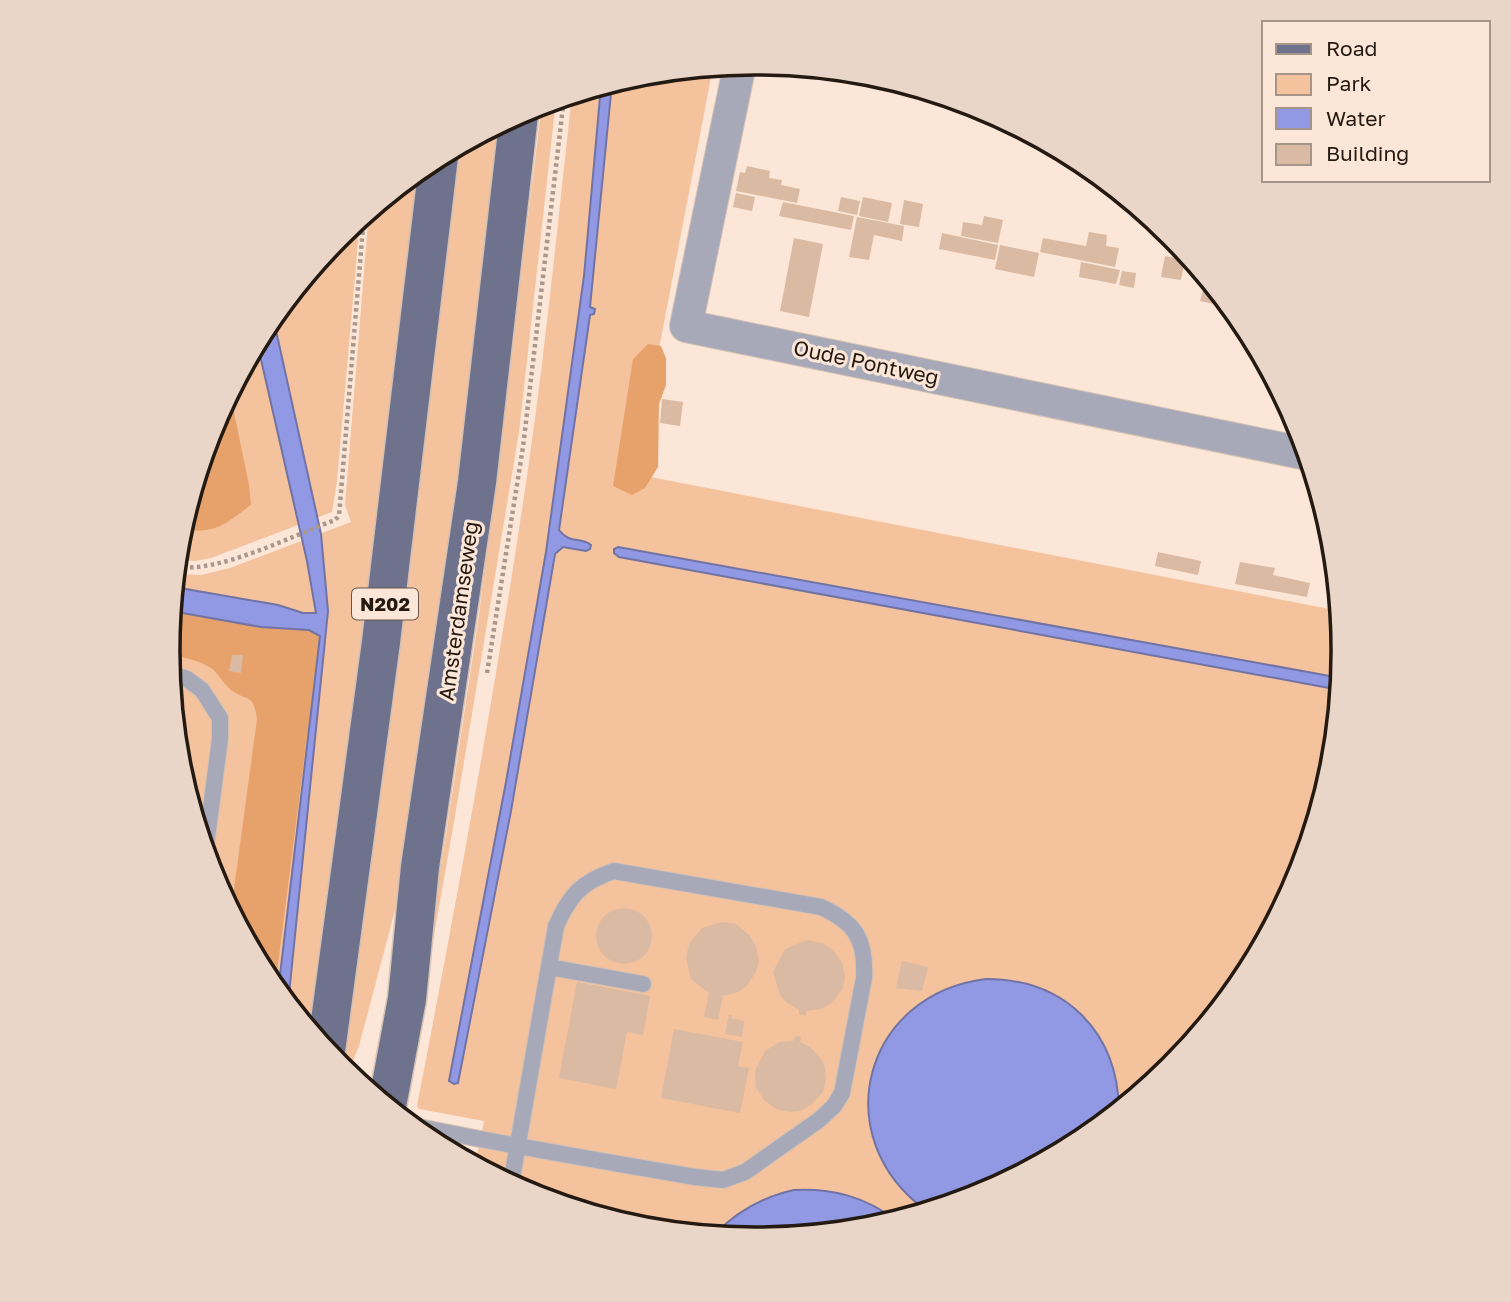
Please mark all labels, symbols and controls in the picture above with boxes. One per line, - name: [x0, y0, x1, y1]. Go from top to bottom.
- legend: [1262, 21, 1490, 182]
- text: Road: [1326, 35, 1377, 61]
- text: Park: [1326, 70, 1372, 96]
- text: Water: [1326, 105, 1386, 131]
- text: Building: [1326, 140, 1409, 166]
- street label: Oude Pontweg: [791, 334, 941, 390]
- street label: Amsterdamseweg: [433, 520, 483, 702]
- road number: N202: [352, 589, 418, 620]

